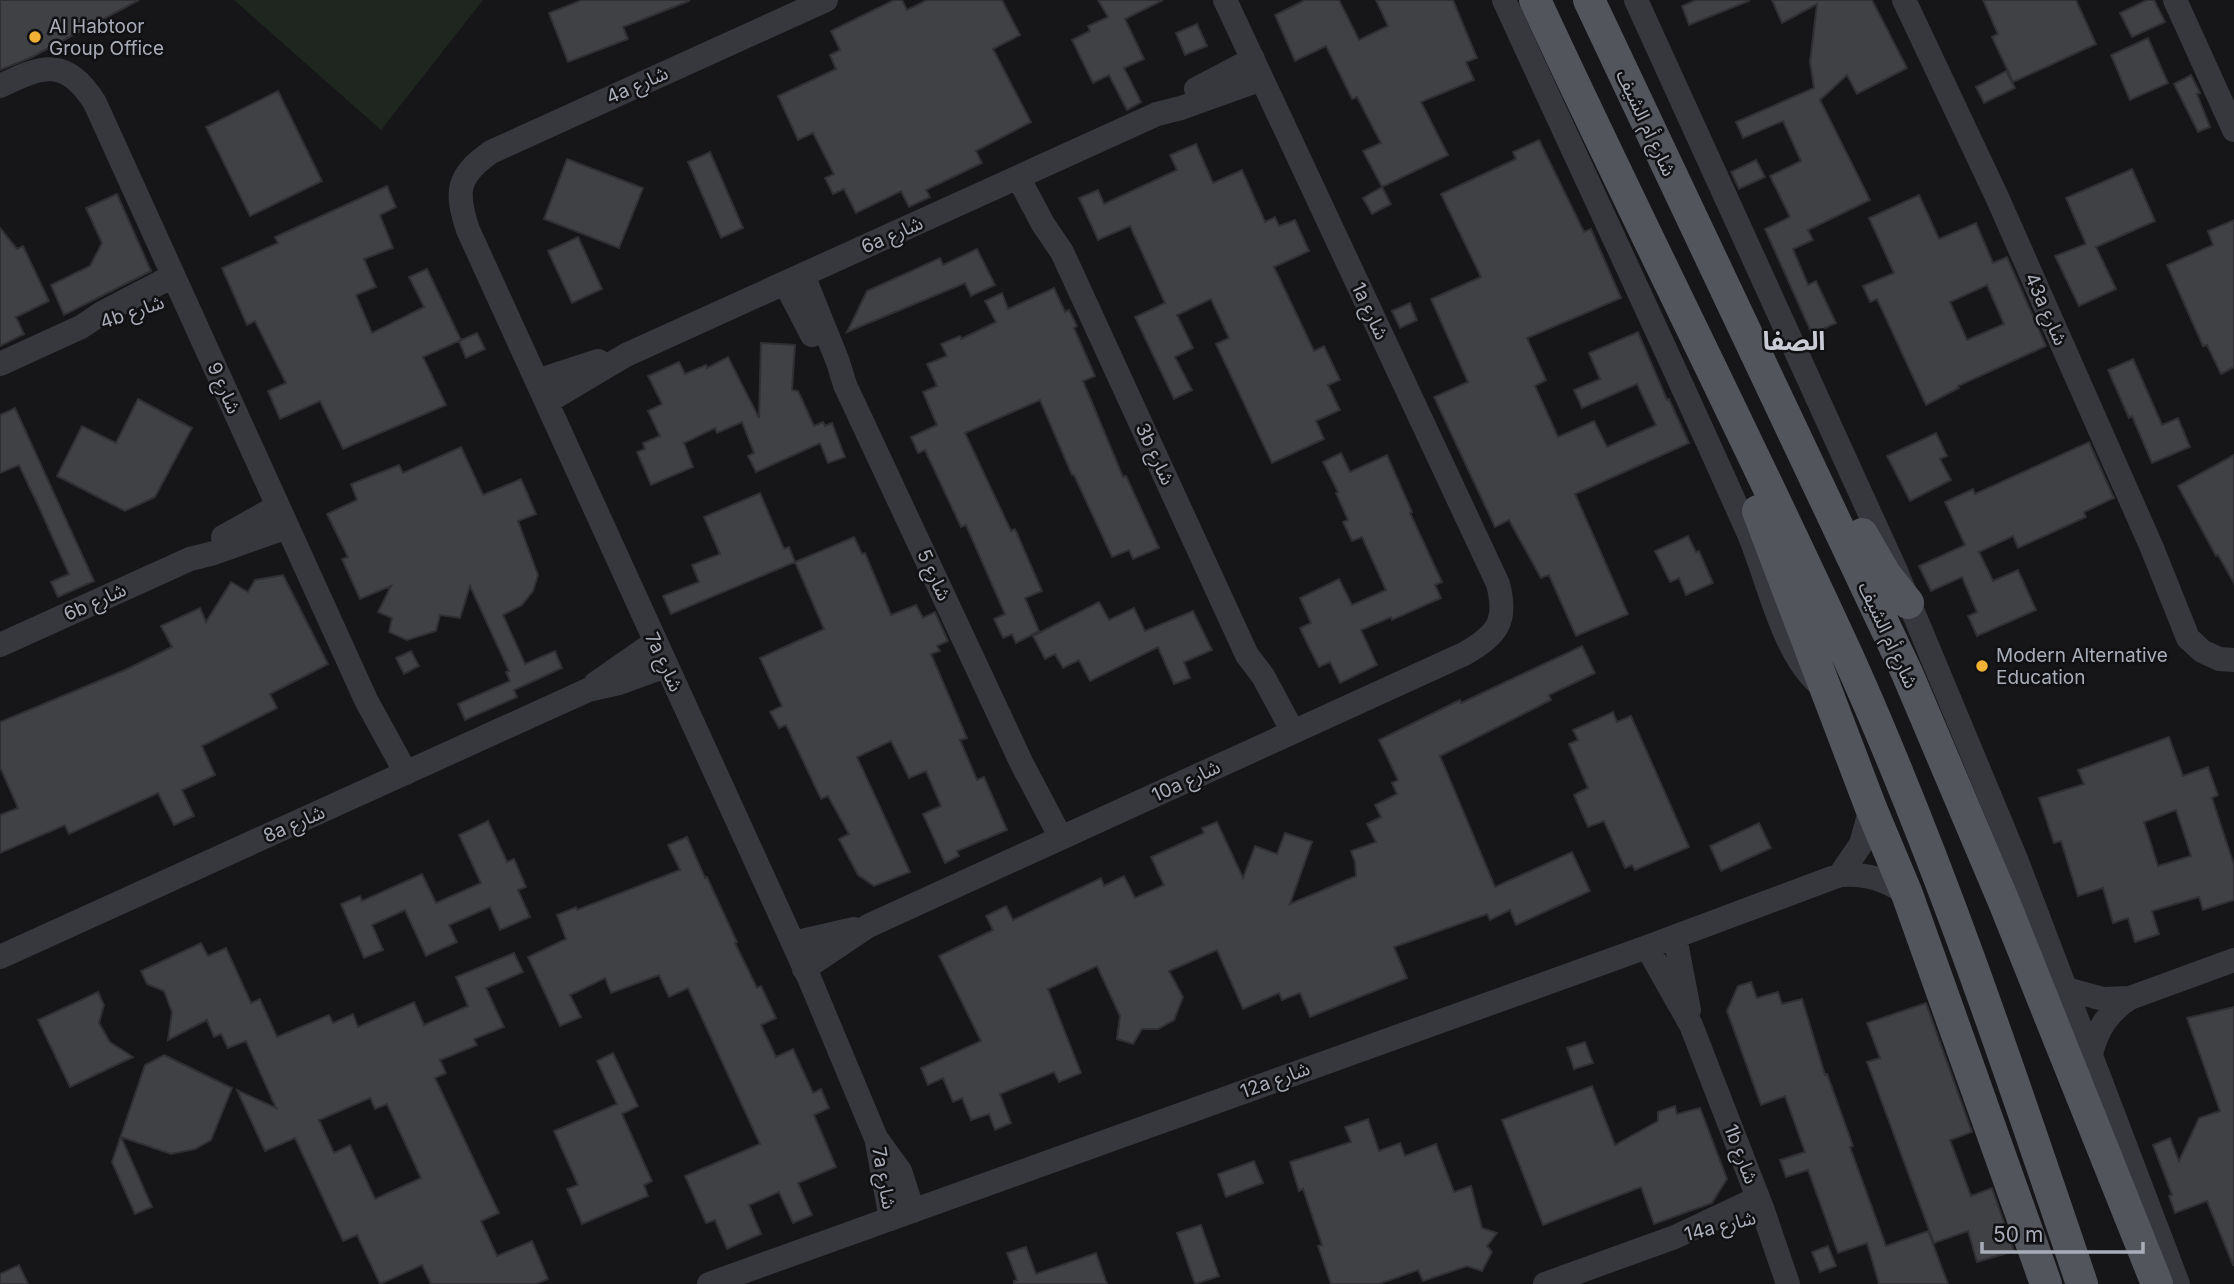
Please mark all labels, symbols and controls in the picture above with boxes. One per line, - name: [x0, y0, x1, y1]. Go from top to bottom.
- place label: Al Habtoor Group Office: [49, 15, 164, 60]
- marker: Al Habtoor Group Office: [27, 29, 43, 45]
- street label: 4a شارع: [602, 61, 672, 111]
- street label: شارع أم الشيف: [1609, 66, 1681, 181]
- street label: 6a شارع: [858, 211, 927, 261]
- street label: 43a شارع: [2018, 269, 2072, 350]
- street label: 1a شارع: [1345, 279, 1393, 344]
- street label: 4b شارع: [97, 290, 168, 336]
- district label: الصفا: [1763, 325, 1825, 356]
- street label: شارع 9: [201, 359, 246, 418]
- street label: 3b شارع: [1129, 419, 1179, 490]
- street label: شارع 5: [910, 546, 956, 605]
- street label: 6b شارع: [60, 578, 131, 628]
- street label: شارع أم الشيف: [1851, 578, 1923, 693]
- street label: 7a شارع: [638, 629, 688, 696]
- place label: Modern Alternative Education: [1996, 644, 2168, 689]
- marker: Modern Alternative Education: [1974, 658, 1990, 674]
- street label: 10a شارع: [1148, 755, 1225, 809]
- street label: 8a شارع: [260, 800, 329, 850]
- street label: 12a شارع: [1237, 1057, 1314, 1105]
- street label: 1b شارع: [1717, 1121, 1763, 1188]
- street label: 7a شارع: [865, 1145, 901, 1211]
- street label: 14a شارع: [1682, 1206, 1759, 1248]
- scale bar: [1982, 1210, 2143, 1254]
- text: 50 m: [1993, 1222, 2043, 1247]

